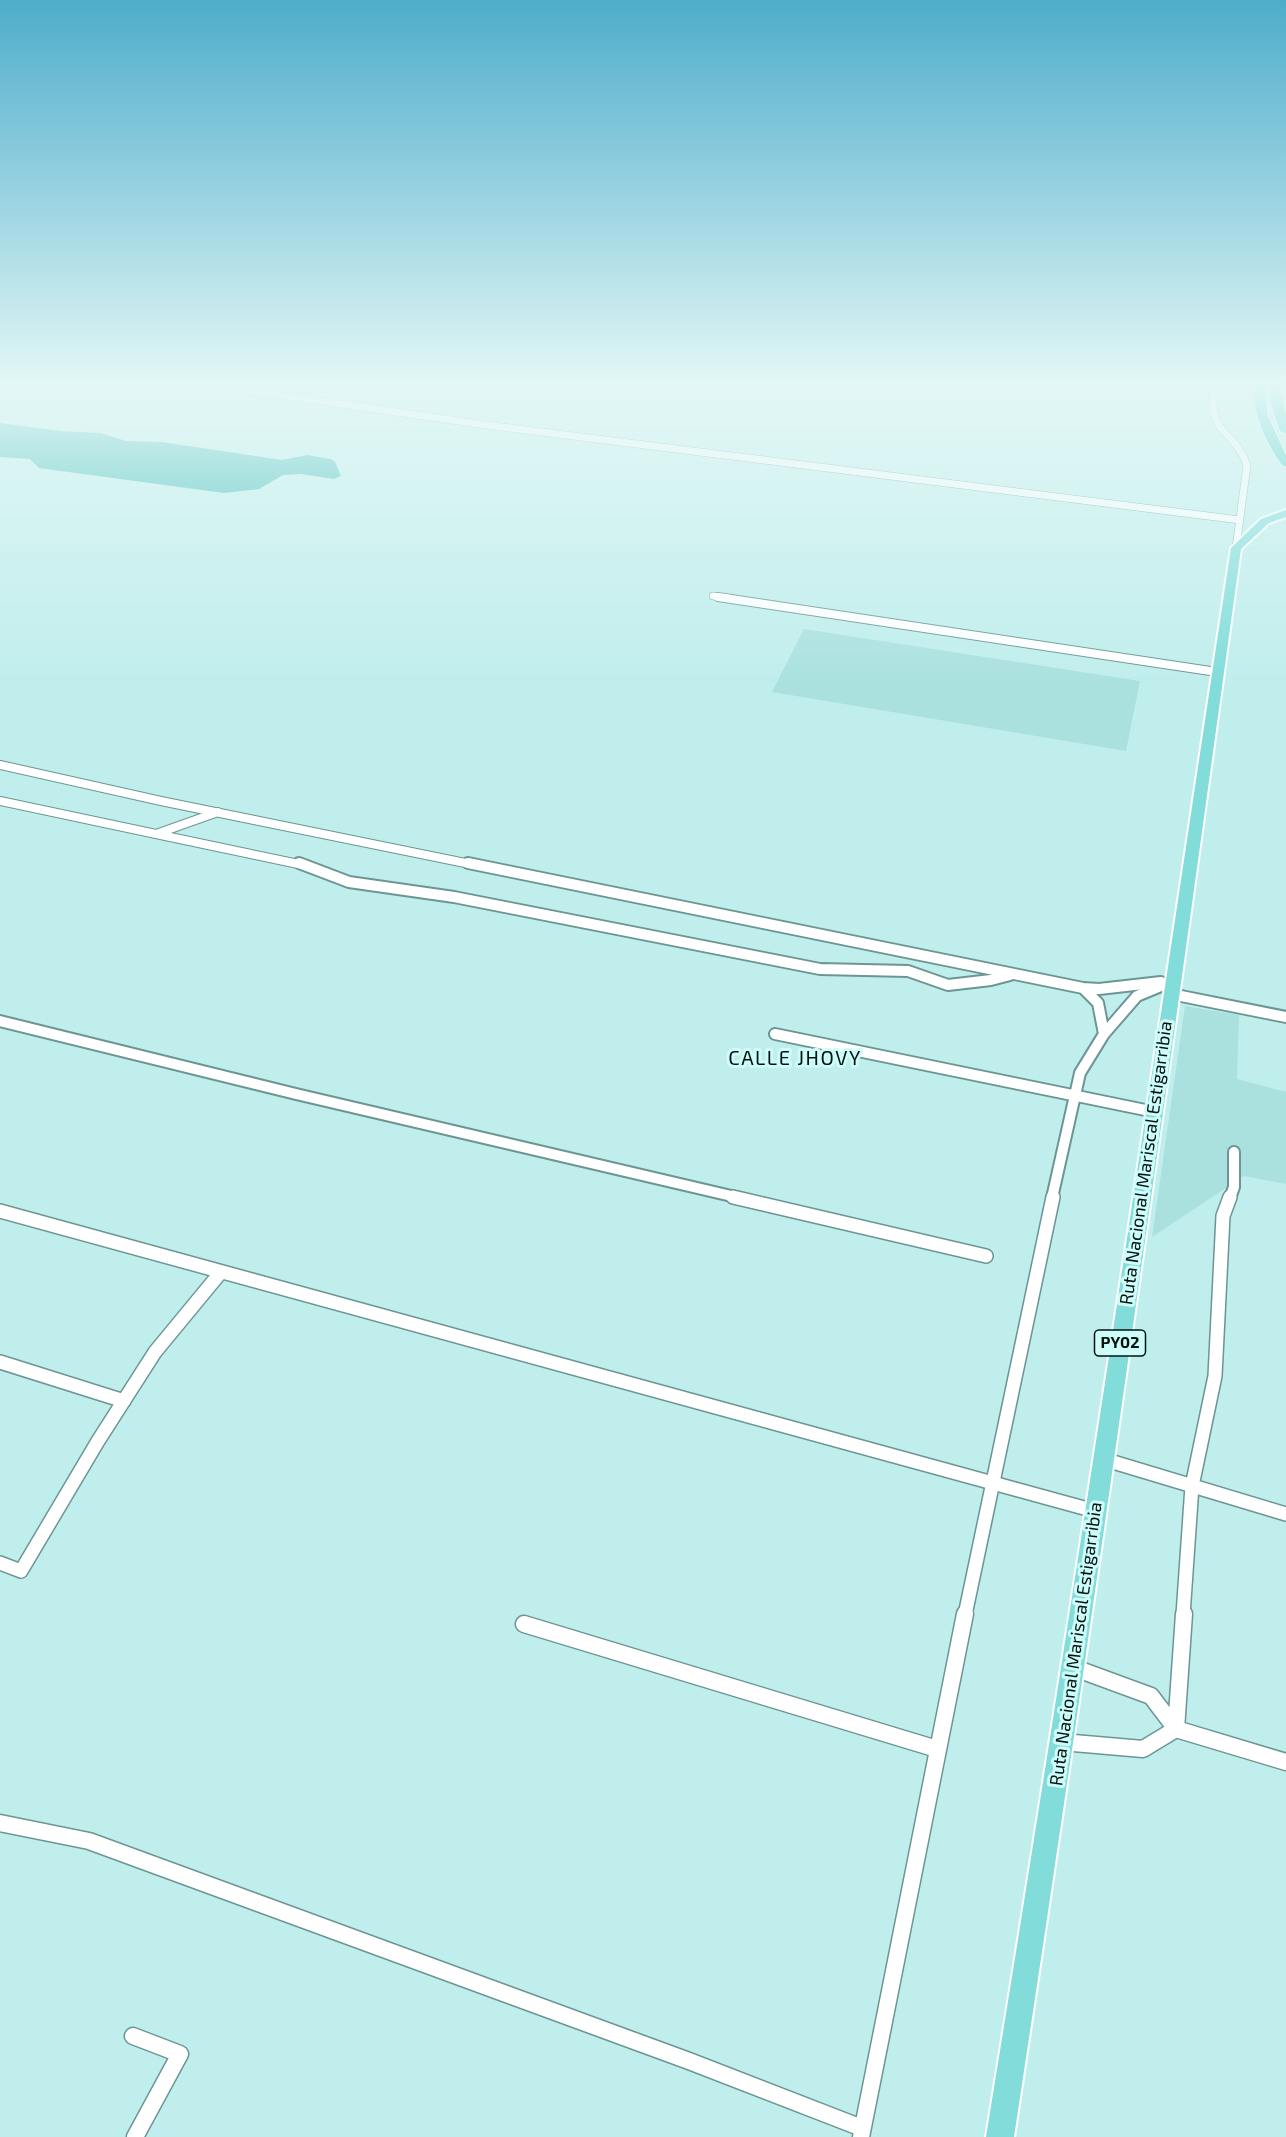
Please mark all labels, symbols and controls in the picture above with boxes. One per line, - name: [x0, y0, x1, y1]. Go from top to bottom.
- street label: Ruta Nacional Mariscal Estigarribia: [1115, 1020, 1177, 1306]
- district label: CALLE JHOVY: [728, 1046, 862, 1070]
- road number: PY02: [1094, 1330, 1146, 1356]
- street label: Ruta Nacional Mariscal Estigarribia: [1045, 1501, 1107, 1787]

